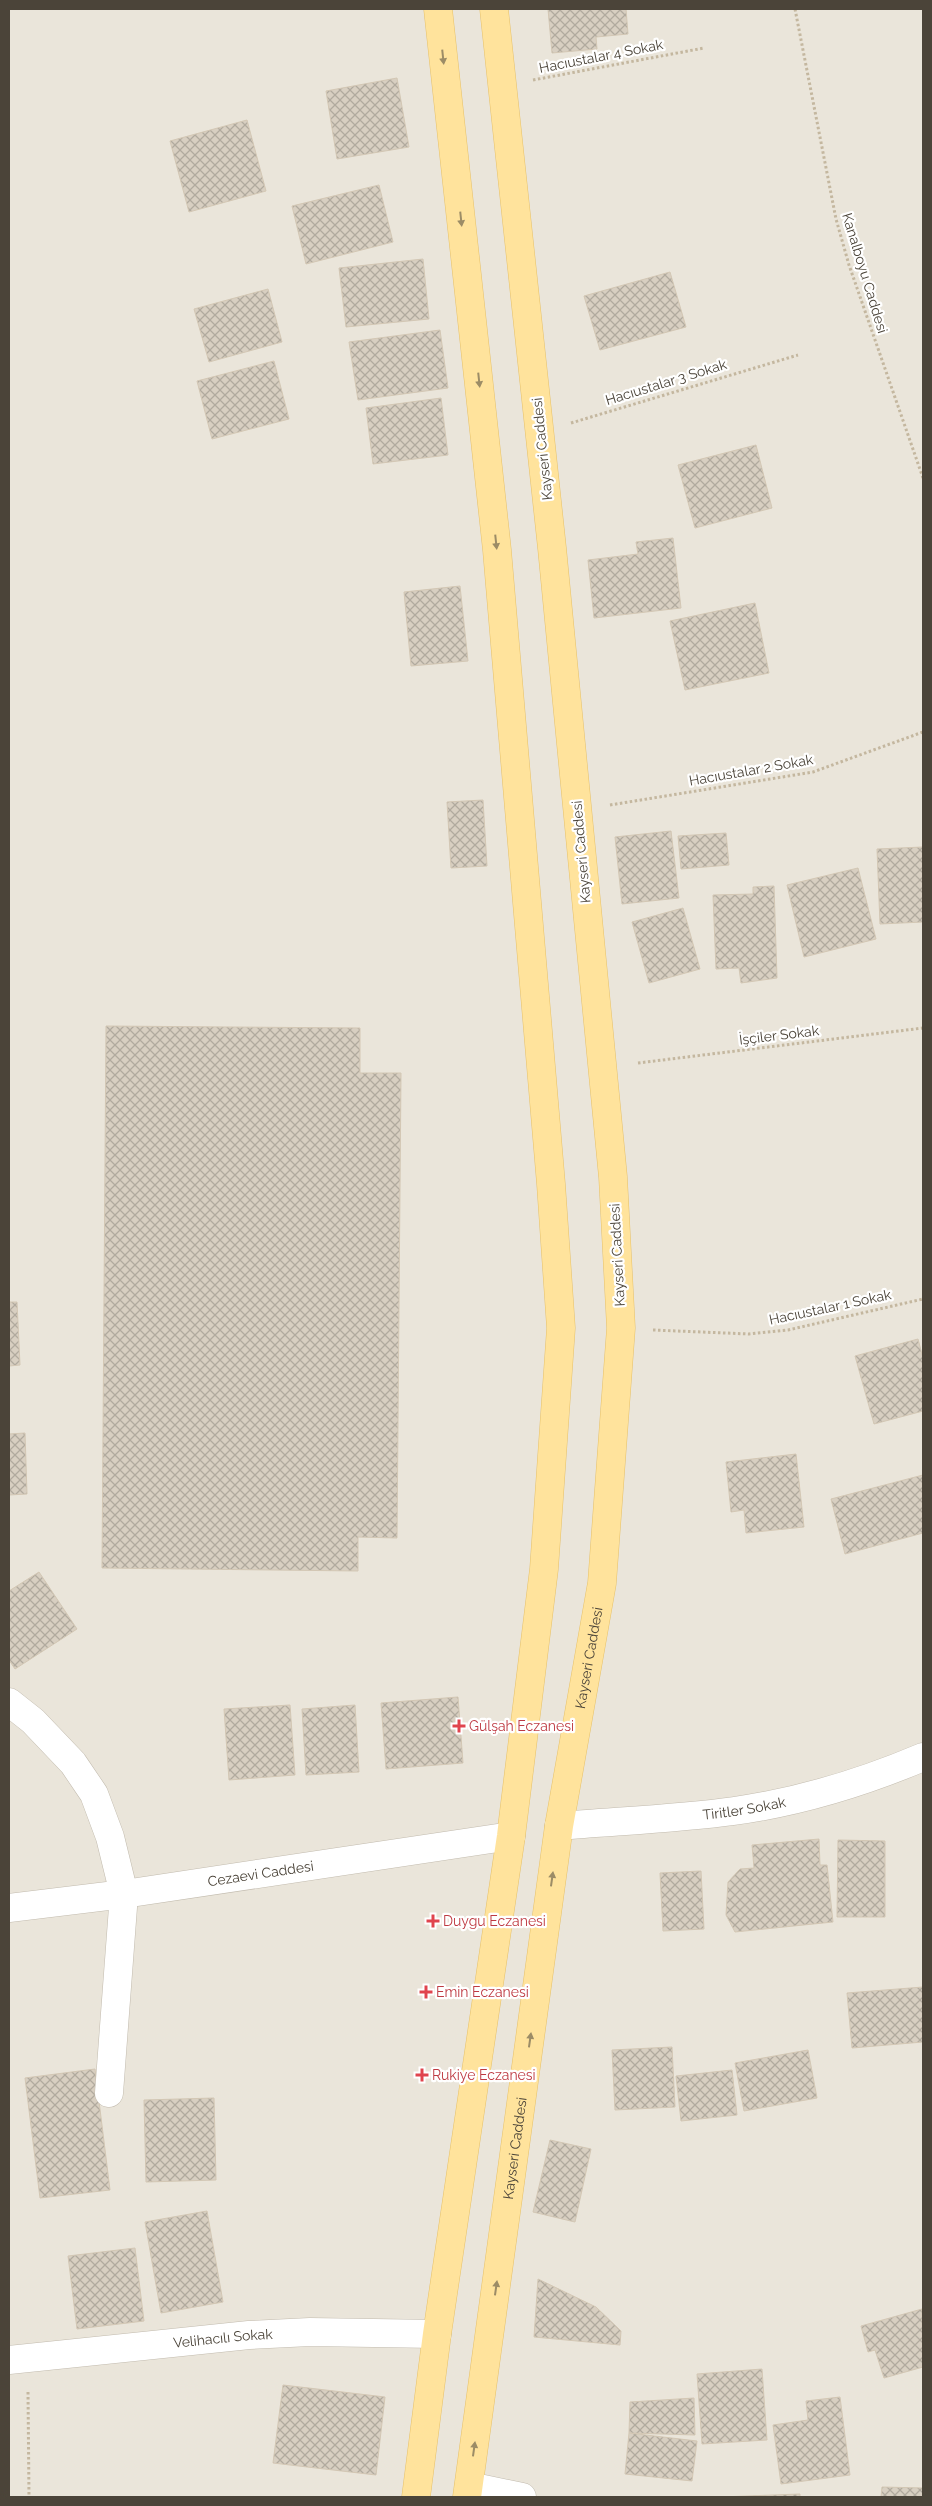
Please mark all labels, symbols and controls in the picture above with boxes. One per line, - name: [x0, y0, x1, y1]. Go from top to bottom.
- street label: Hacıustalar 4 Sokak: [538, 36, 665, 76]
- one-way arrow: [439, 50, 447, 66]
- one-way arrow: [457, 211, 465, 227]
- street label: Kanalboyu Caddesi: [839, 211, 891, 335]
- street label: Hacıustalar 3 Sokak: [603, 356, 729, 408]
- one-way arrow: [475, 373, 483, 389]
- street label: Kayseri Caddesi: [529, 397, 555, 501]
- one-way arrow: [493, 534, 501, 550]
- street label: Hacıustalar 2 Sokak: [688, 751, 815, 789]
- street label: Kayseri Caddesi: [569, 800, 593, 904]
- street label: İşçiler Sokak: [738, 1020, 820, 1048]
- street label: Kayseri Caddesi: [606, 1203, 628, 1307]
- street label: Hacıustalar 1 Sokak: [767, 1286, 893, 1328]
- street label: Kayseri Caddesi: [572, 1606, 606, 1710]
- place label: Gülşah Eczanesi: [469, 1718, 574, 1734]
- marker: Gülşah Eczanesi: [453, 1720, 465, 1732]
- street label: Tiritler Sokak: [702, 1794, 788, 1823]
- street label: Cezaevi Caddesi: [206, 1858, 315, 1889]
- one-way arrow: [548, 1871, 556, 1887]
- place label: Duygu Eczanesi: [443, 1913, 546, 1929]
- marker: Duygu Eczanesi: [427, 1915, 439, 1927]
- place label: Emin Eczanesi: [436, 1984, 529, 2000]
- marker: Emin Eczanesi: [420, 1986, 432, 1998]
- one-way arrow: [526, 2032, 534, 2048]
- place label: Rukiye Eczanesi: [432, 2067, 536, 2083]
- marker: Rukiye Eczanesi: [416, 2069, 428, 2081]
- street label: Kayseri Caddesi: [500, 2096, 530, 2200]
- one-way arrow: [492, 2280, 500, 2296]
- street label: Velihacılı Sokak: [172, 2326, 274, 2351]
- one-way arrow: [470, 2441, 478, 2457]

